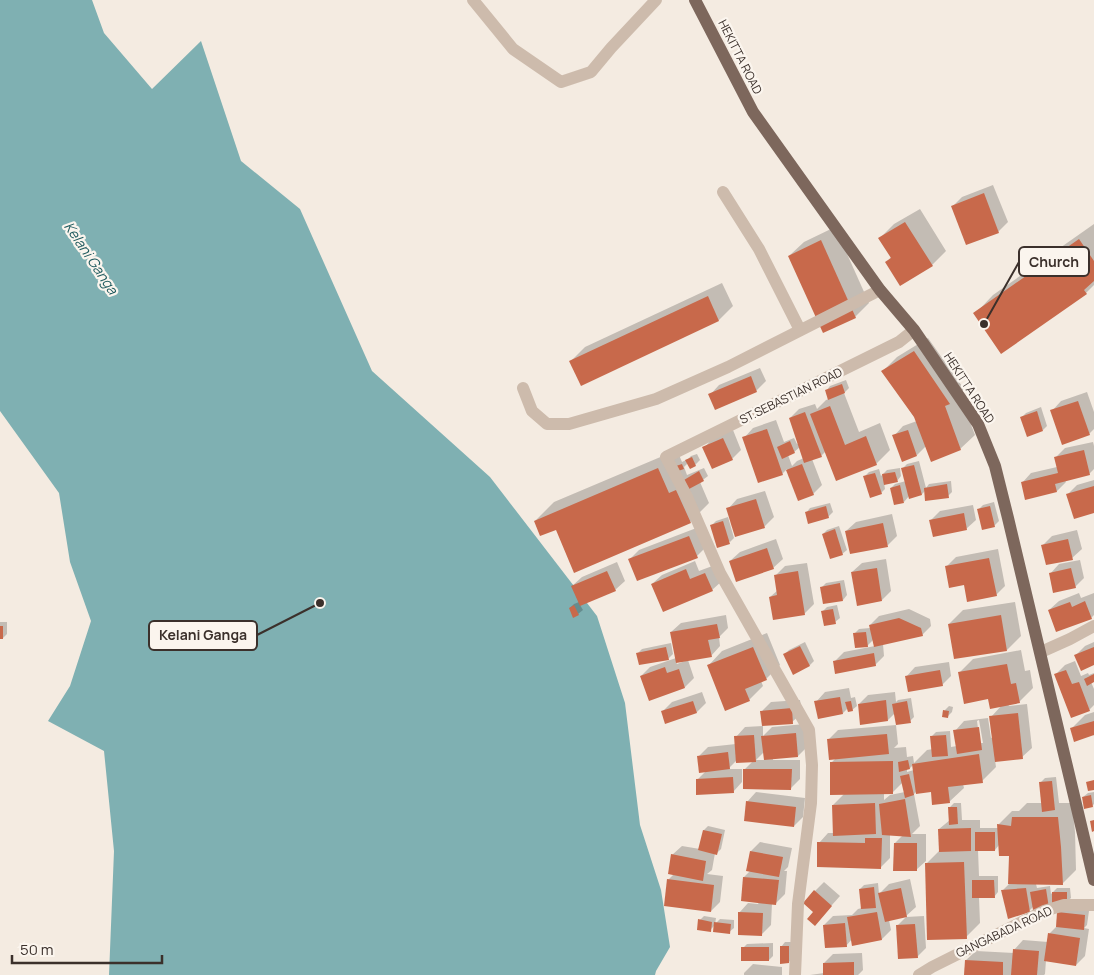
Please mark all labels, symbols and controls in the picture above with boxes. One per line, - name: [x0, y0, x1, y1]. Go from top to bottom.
- street label: HEKITTA ROAD: [714, 17, 767, 97]
- water label: Kelani Ganga: [60, 218, 123, 299]
- callout: Church: [1019, 247, 1089, 276]
- text: Church: [1029, 252, 1079, 271]
- street label: HEKITTA ROAD: [940, 349, 999, 427]
- street label: ST.SEBASTIAN ROAD: [736, 363, 845, 428]
- callout: Kelani Ganga: [149, 621, 257, 650]
- text: Kelani Ganga: [159, 625, 247, 644]
- street label: GANGABADA ROAD: [953, 902, 1055, 961]
- scale bar: [12, 932, 162, 964]
- text: 50 m: [20, 939, 54, 960]

